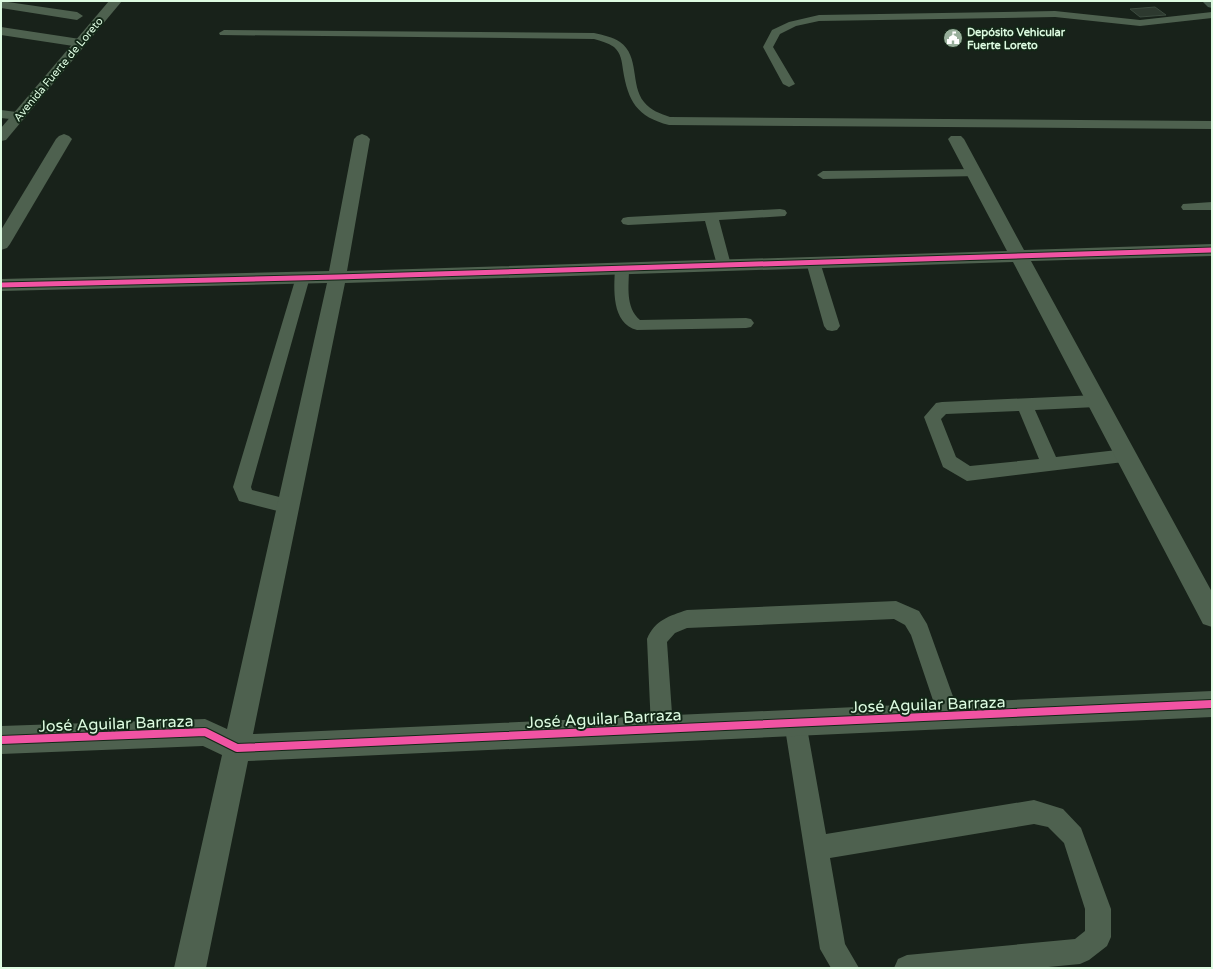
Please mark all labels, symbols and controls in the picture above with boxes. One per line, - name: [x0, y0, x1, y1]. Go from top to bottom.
- street label: Avenida Fuerte de Loreto: [11, 14, 106, 124]
- place label: Depósito Vehicular Fuerte Loreto: [967, 26, 1066, 52]
- public building icon: Depósito Vehicular Fuerte Loreto: [942, 27, 964, 49]
- street label: José Aguilar Barraza: [850, 692, 1006, 718]
- street label: José Aguilar Barraza: [526, 705, 682, 733]
- street label: José Aguilar Barraza: [38, 711, 194, 737]

